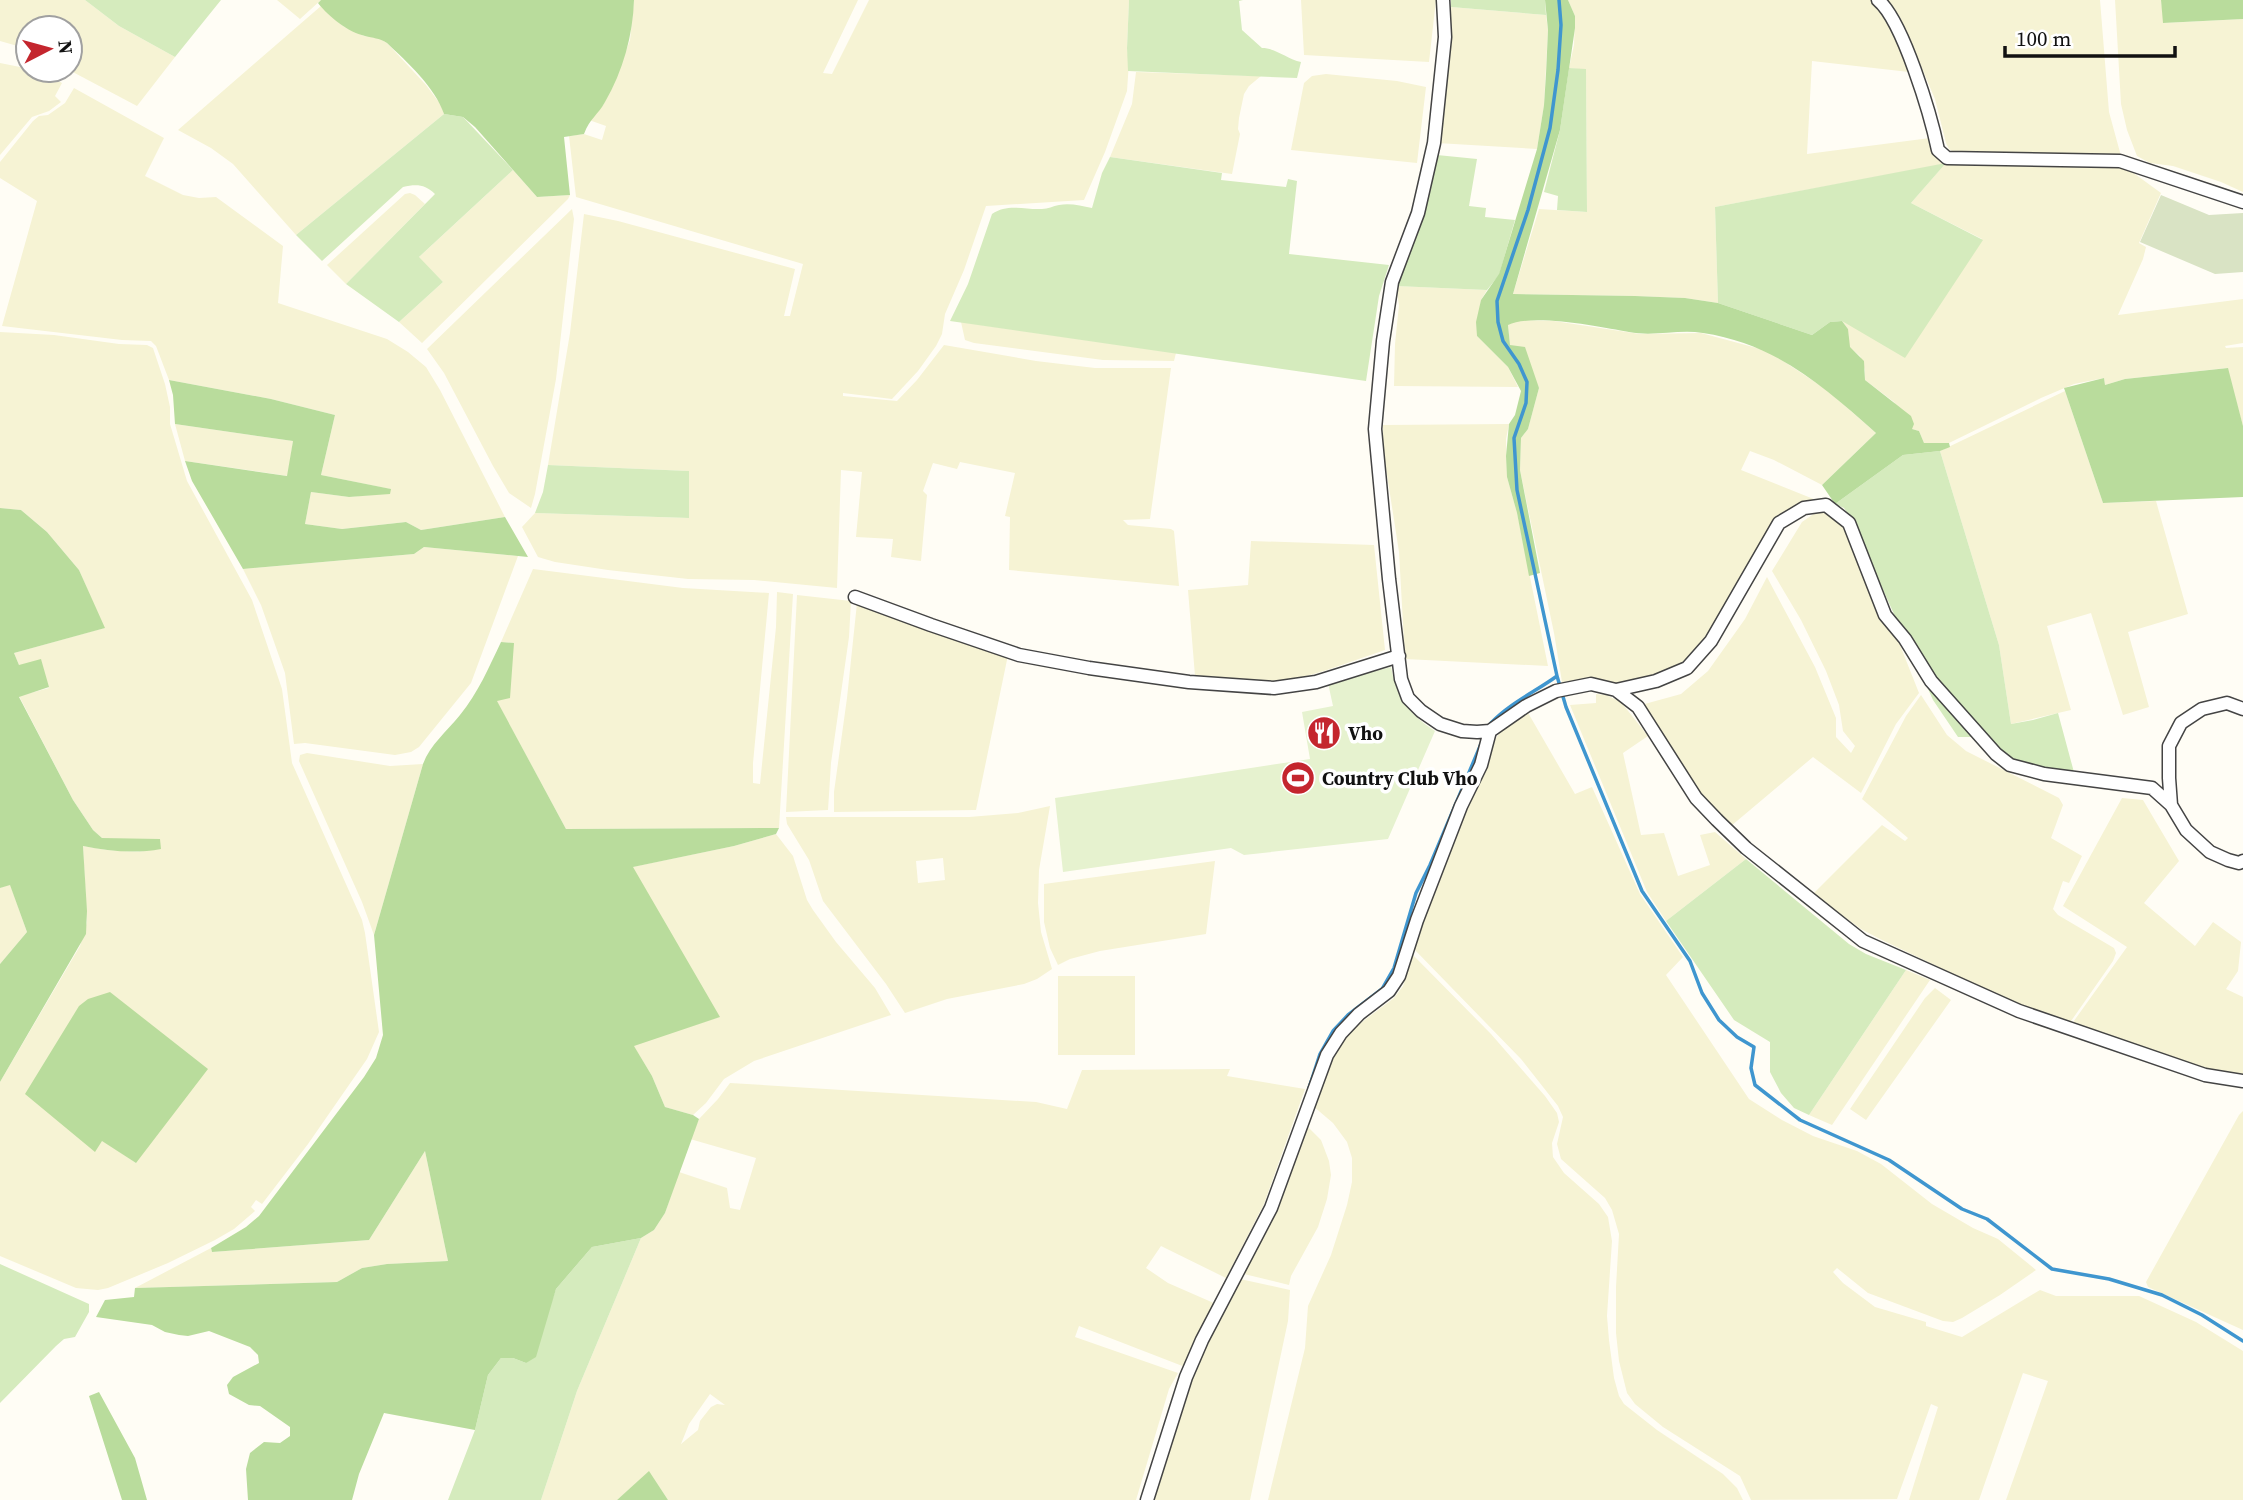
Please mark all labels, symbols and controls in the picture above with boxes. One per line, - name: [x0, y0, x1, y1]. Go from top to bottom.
- north arrow: [14, 14, 84, 84]
- scale bar: [2005, 14, 2175, 58]
- text: 100 m: [2016, 24, 2071, 53]
- text: N: [52, 39, 80, 56]
- restaurant icon: Vho: [1305, 714, 1343, 752]
- place label: Vho: [1348, 720, 1383, 746]
- sports icon: Country Club Vho: [1279, 759, 1317, 797]
- place label: Country Club Vho: [1322, 765, 1478, 791]

